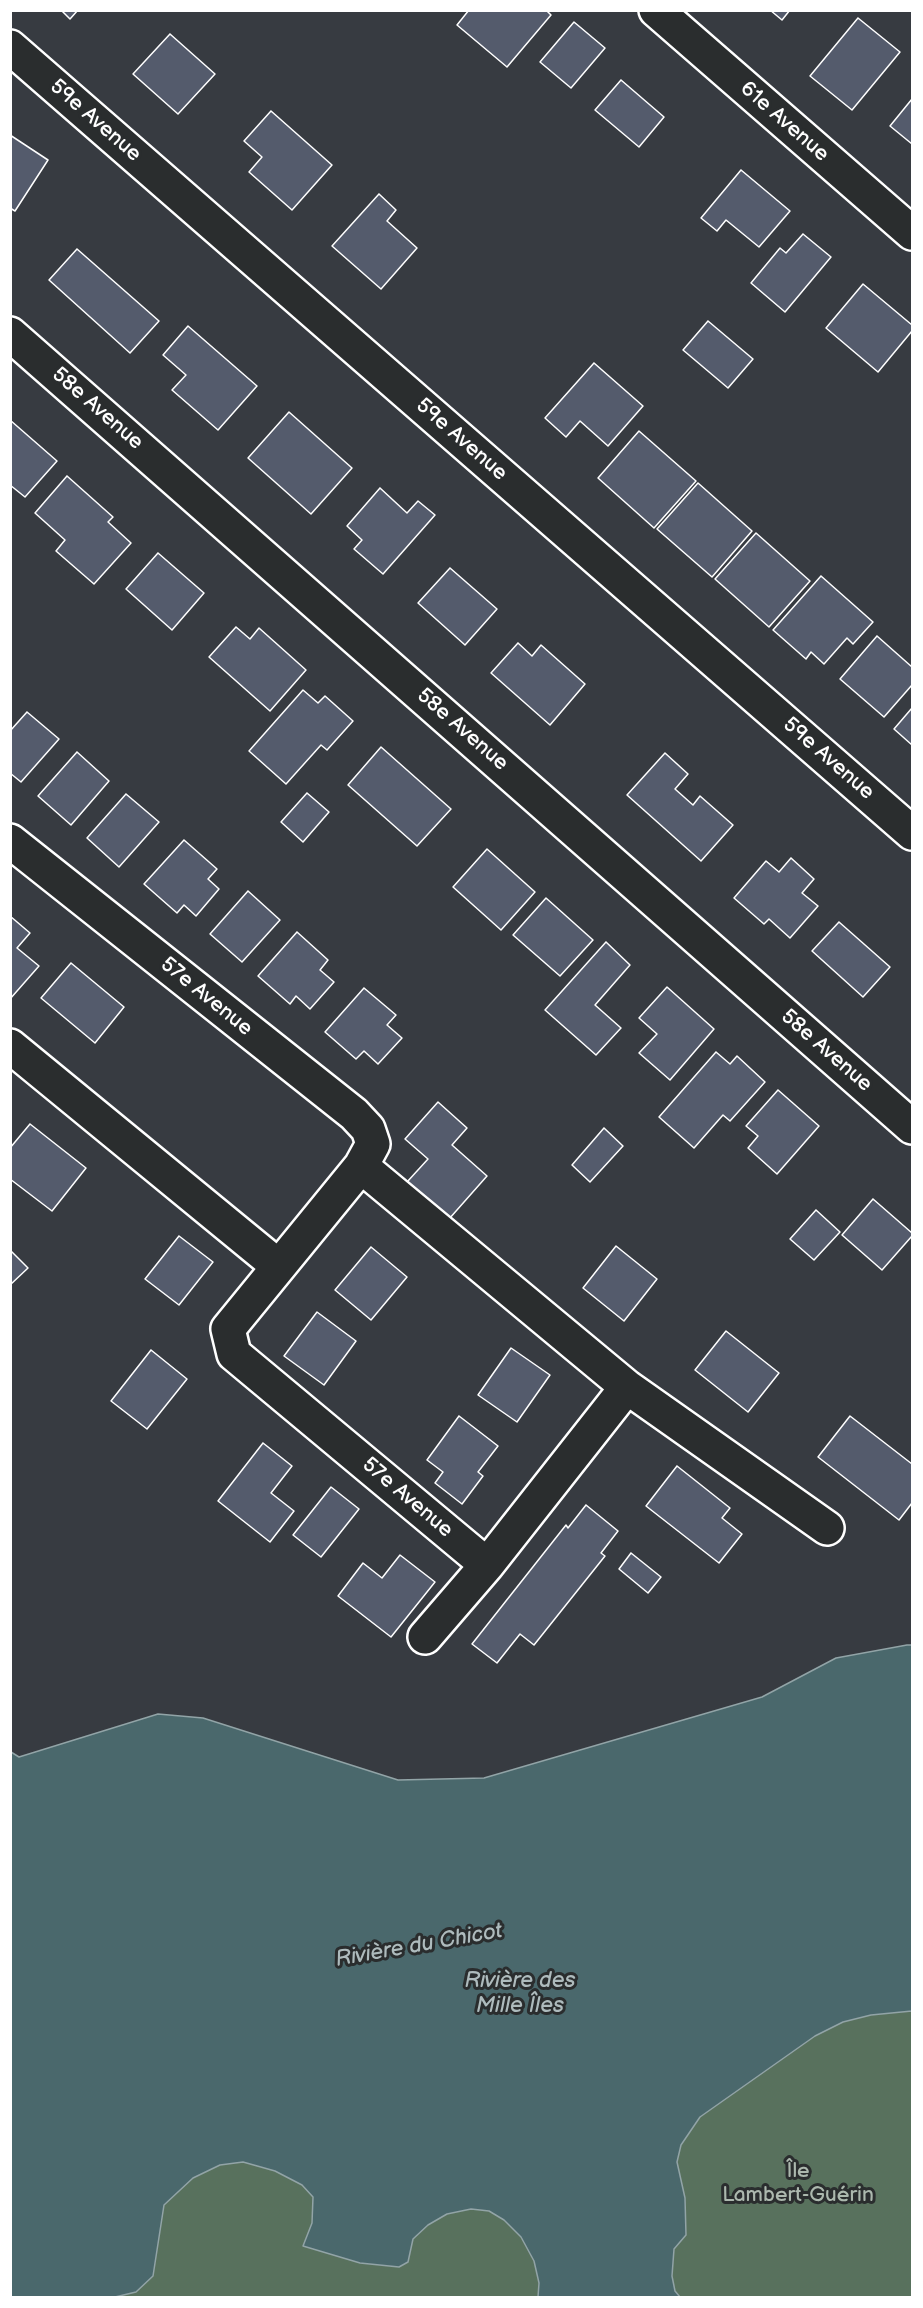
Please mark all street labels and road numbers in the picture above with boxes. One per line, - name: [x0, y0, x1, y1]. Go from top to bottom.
- street label: 59e Avenue: [44, 74, 146, 168]
- street label: 61e Avenue: [734, 77, 834, 167]
- street label: 58e Avenue: [46, 362, 148, 456]
- street label: 59e Avenue: [410, 393, 512, 487]
- street label: 58e Avenue: [411, 683, 513, 777]
- street label: 59e Avenue: [777, 712, 879, 806]
- street label: 57e Avenue: [155, 952, 257, 1042]
- street label: 58e Avenue: [775, 1004, 877, 1098]
- street label: 57e Avenue: [356, 1453, 458, 1543]

